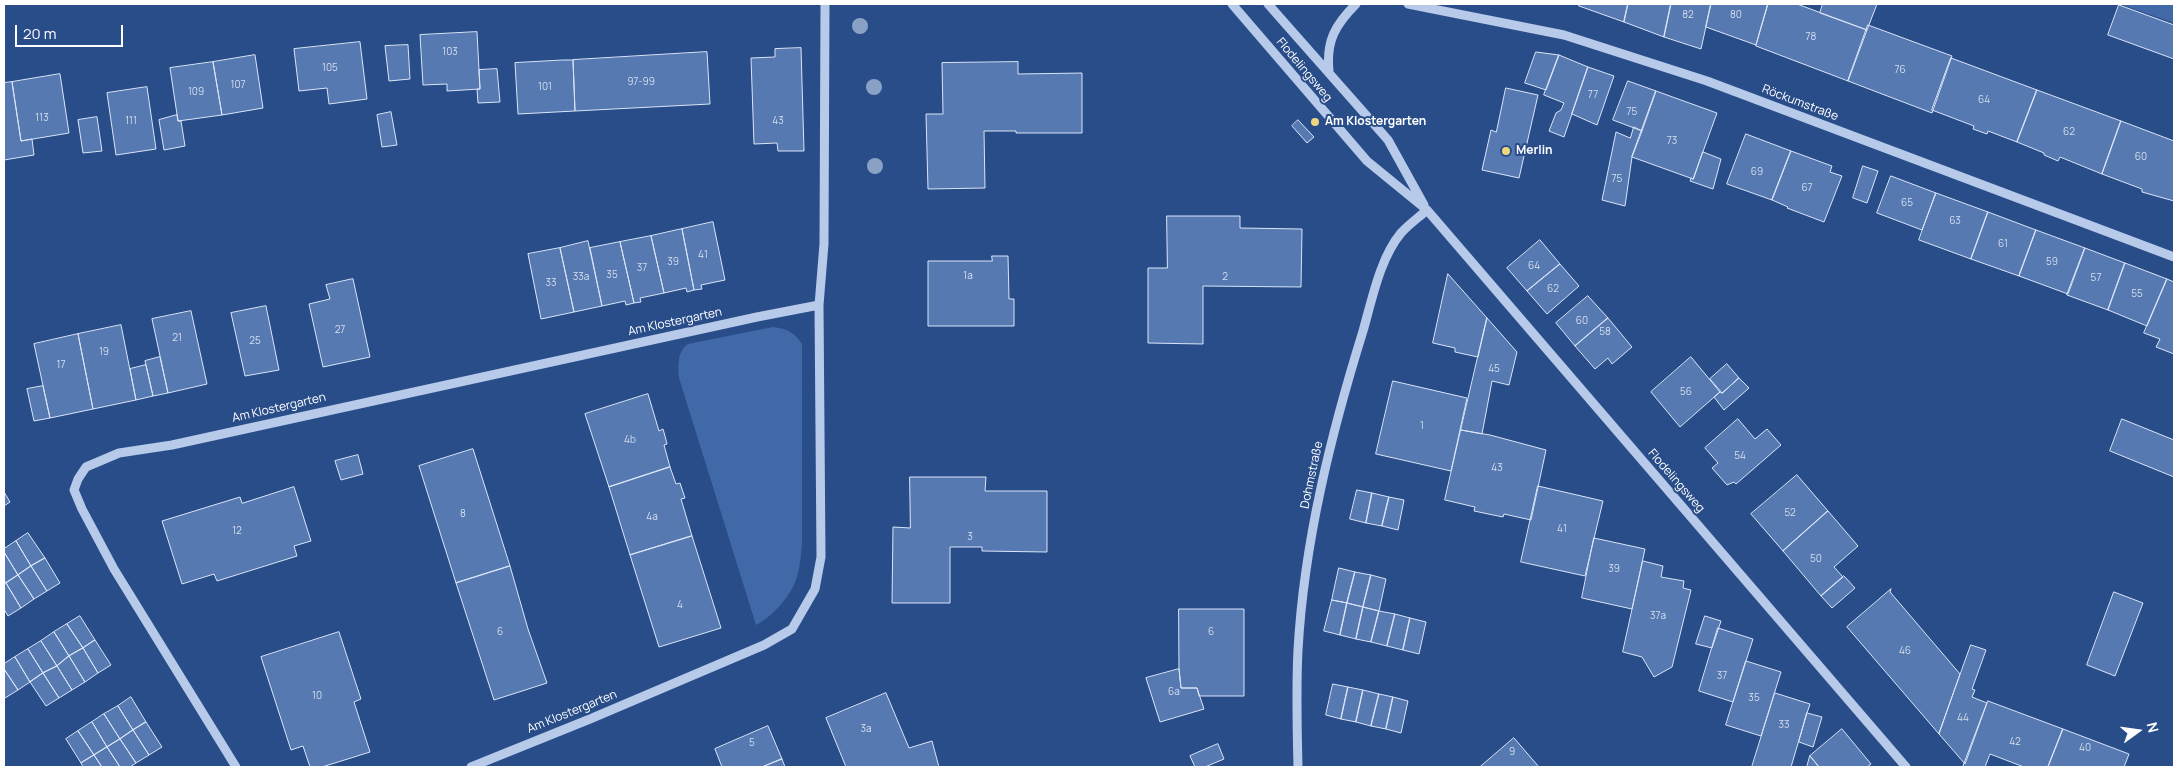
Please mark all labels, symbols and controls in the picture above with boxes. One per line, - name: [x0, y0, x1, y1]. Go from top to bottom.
- house number: 82: [1682, 9, 1694, 21]
- house number: 80: [1730, 9, 1742, 21]
- scale bar: [18, 15, 125, 47]
- text: 20 m: [23, 23, 56, 44]
- house number: 78: [1806, 31, 1816, 43]
- street label: Flodelingsweg: [1273, 35, 1335, 105]
- house number: 103: [442, 46, 458, 58]
- house number: 105: [322, 62, 338, 74]
- house number: 76: [1894, 64, 1906, 76]
- house number: 97-99: [627, 76, 655, 88]
- house number: 107: [230, 79, 246, 91]
- house number: 101: [538, 81, 552, 93]
- street label: Röckumstraße: [1760, 82, 1840, 124]
- house number: 109: [188, 86, 204, 98]
- house number: 77: [1588, 89, 1598, 101]
- house number: 64: [1978, 94, 1990, 106]
- house number: 75: [1627, 106, 1637, 118]
- house number: 113: [35, 112, 49, 124]
- house number: 111: [125, 115, 137, 127]
- house number: 43: [772, 115, 784, 127]
- place label: Am Klostergarten: [1325, 115, 1426, 129]
- marker: Am Klostergarten: [1309, 116, 1321, 128]
- house number: 62: [2063, 126, 2075, 138]
- house number: 73: [1667, 135, 1677, 147]
- place label: Merlin: [1516, 144, 1553, 158]
- marker: Merlin: [1500, 145, 1512, 157]
- house number: 60: [2135, 151, 2147, 163]
- house number: 69: [1751, 166, 1763, 178]
- house number: 75: [1612, 173, 1622, 185]
- house number: 67: [1801, 182, 1813, 194]
- house number: 65: [1901, 197, 1913, 209]
- house number: 63: [1949, 215, 1961, 227]
- house number: 61: [1998, 238, 2008, 250]
- house number: 41: [698, 249, 708, 261]
- house number: 39: [667, 256, 679, 268]
- house number: 59: [2046, 256, 2058, 268]
- house number: 64: [1528, 260, 1540, 272]
- house number: 37: [637, 262, 647, 274]
- house number: 35: [606, 269, 618, 281]
- house number: 1a: [963, 270, 973, 282]
- house number: 33a: [573, 271, 589, 283]
- house number: 2: [1222, 271, 1228, 283]
- house number: 57: [2091, 272, 2101, 284]
- house number: 33: [545, 277, 557, 289]
- house number: 62: [1547, 283, 1559, 295]
- house number: 55: [2131, 288, 2143, 300]
- street label: Am Klostergarten: [627, 305, 723, 339]
- house number: 60: [1576, 315, 1588, 327]
- house number: 27: [335, 324, 345, 336]
- house number: 58: [1599, 326, 1611, 338]
- house number: 21: [172, 332, 182, 344]
- house number: 25: [249, 335, 261, 347]
- house number: 19: [99, 346, 109, 358]
- house number: 17: [57, 359, 65, 371]
- house number: 45: [1488, 363, 1500, 375]
- house number: 56: [1680, 386, 1692, 398]
- street label: Am Klostergarten: [231, 390, 327, 426]
- house number: 1: [1420, 420, 1424, 432]
- house number: 4b: [624, 434, 636, 446]
- street label: Dohmstraße: [1298, 440, 1326, 510]
- street label: Flodelingsweg: [1645, 446, 1707, 516]
- house number: 54: [1734, 450, 1746, 462]
- house number: 43: [1491, 462, 1503, 474]
- house number: 52: [1784, 507, 1796, 519]
- house number: 8: [460, 508, 466, 520]
- house number: 4a: [646, 511, 658, 523]
- house number: 41: [1557, 523, 1567, 535]
- house number: 12: [232, 525, 242, 537]
- house number: 3: [967, 531, 973, 543]
- house number: 50: [1810, 553, 1822, 565]
- house number: 39: [1608, 563, 1620, 575]
- house number: 4: [677, 599, 683, 611]
- house number: 37a: [1650, 610, 1666, 622]
- house number: 6: [497, 626, 503, 638]
- house number: 6: [1208, 626, 1214, 638]
- house number: 46: [1899, 645, 1911, 657]
- house number: 37: [1717, 670, 1727, 682]
- house number: 6a: [1168, 686, 1180, 698]
- street label: Am Klostergarten: [525, 687, 619, 737]
- house number: 10: [312, 690, 322, 702]
- house number: 35: [1748, 692, 1760, 704]
- north arrow: [2113, 706, 2163, 756]
- house number: 44: [1957, 712, 1969, 724]
- house number: 33: [1778, 719, 1790, 731]
- text: N: [2143, 720, 2163, 734]
- house number: 3a: [860, 723, 872, 735]
- house number: 42: [2009, 736, 2021, 748]
- house number: 5: [749, 737, 755, 749]
- house number: 40: [2079, 742, 2091, 754]
- house number: 9: [1509, 746, 1515, 758]

